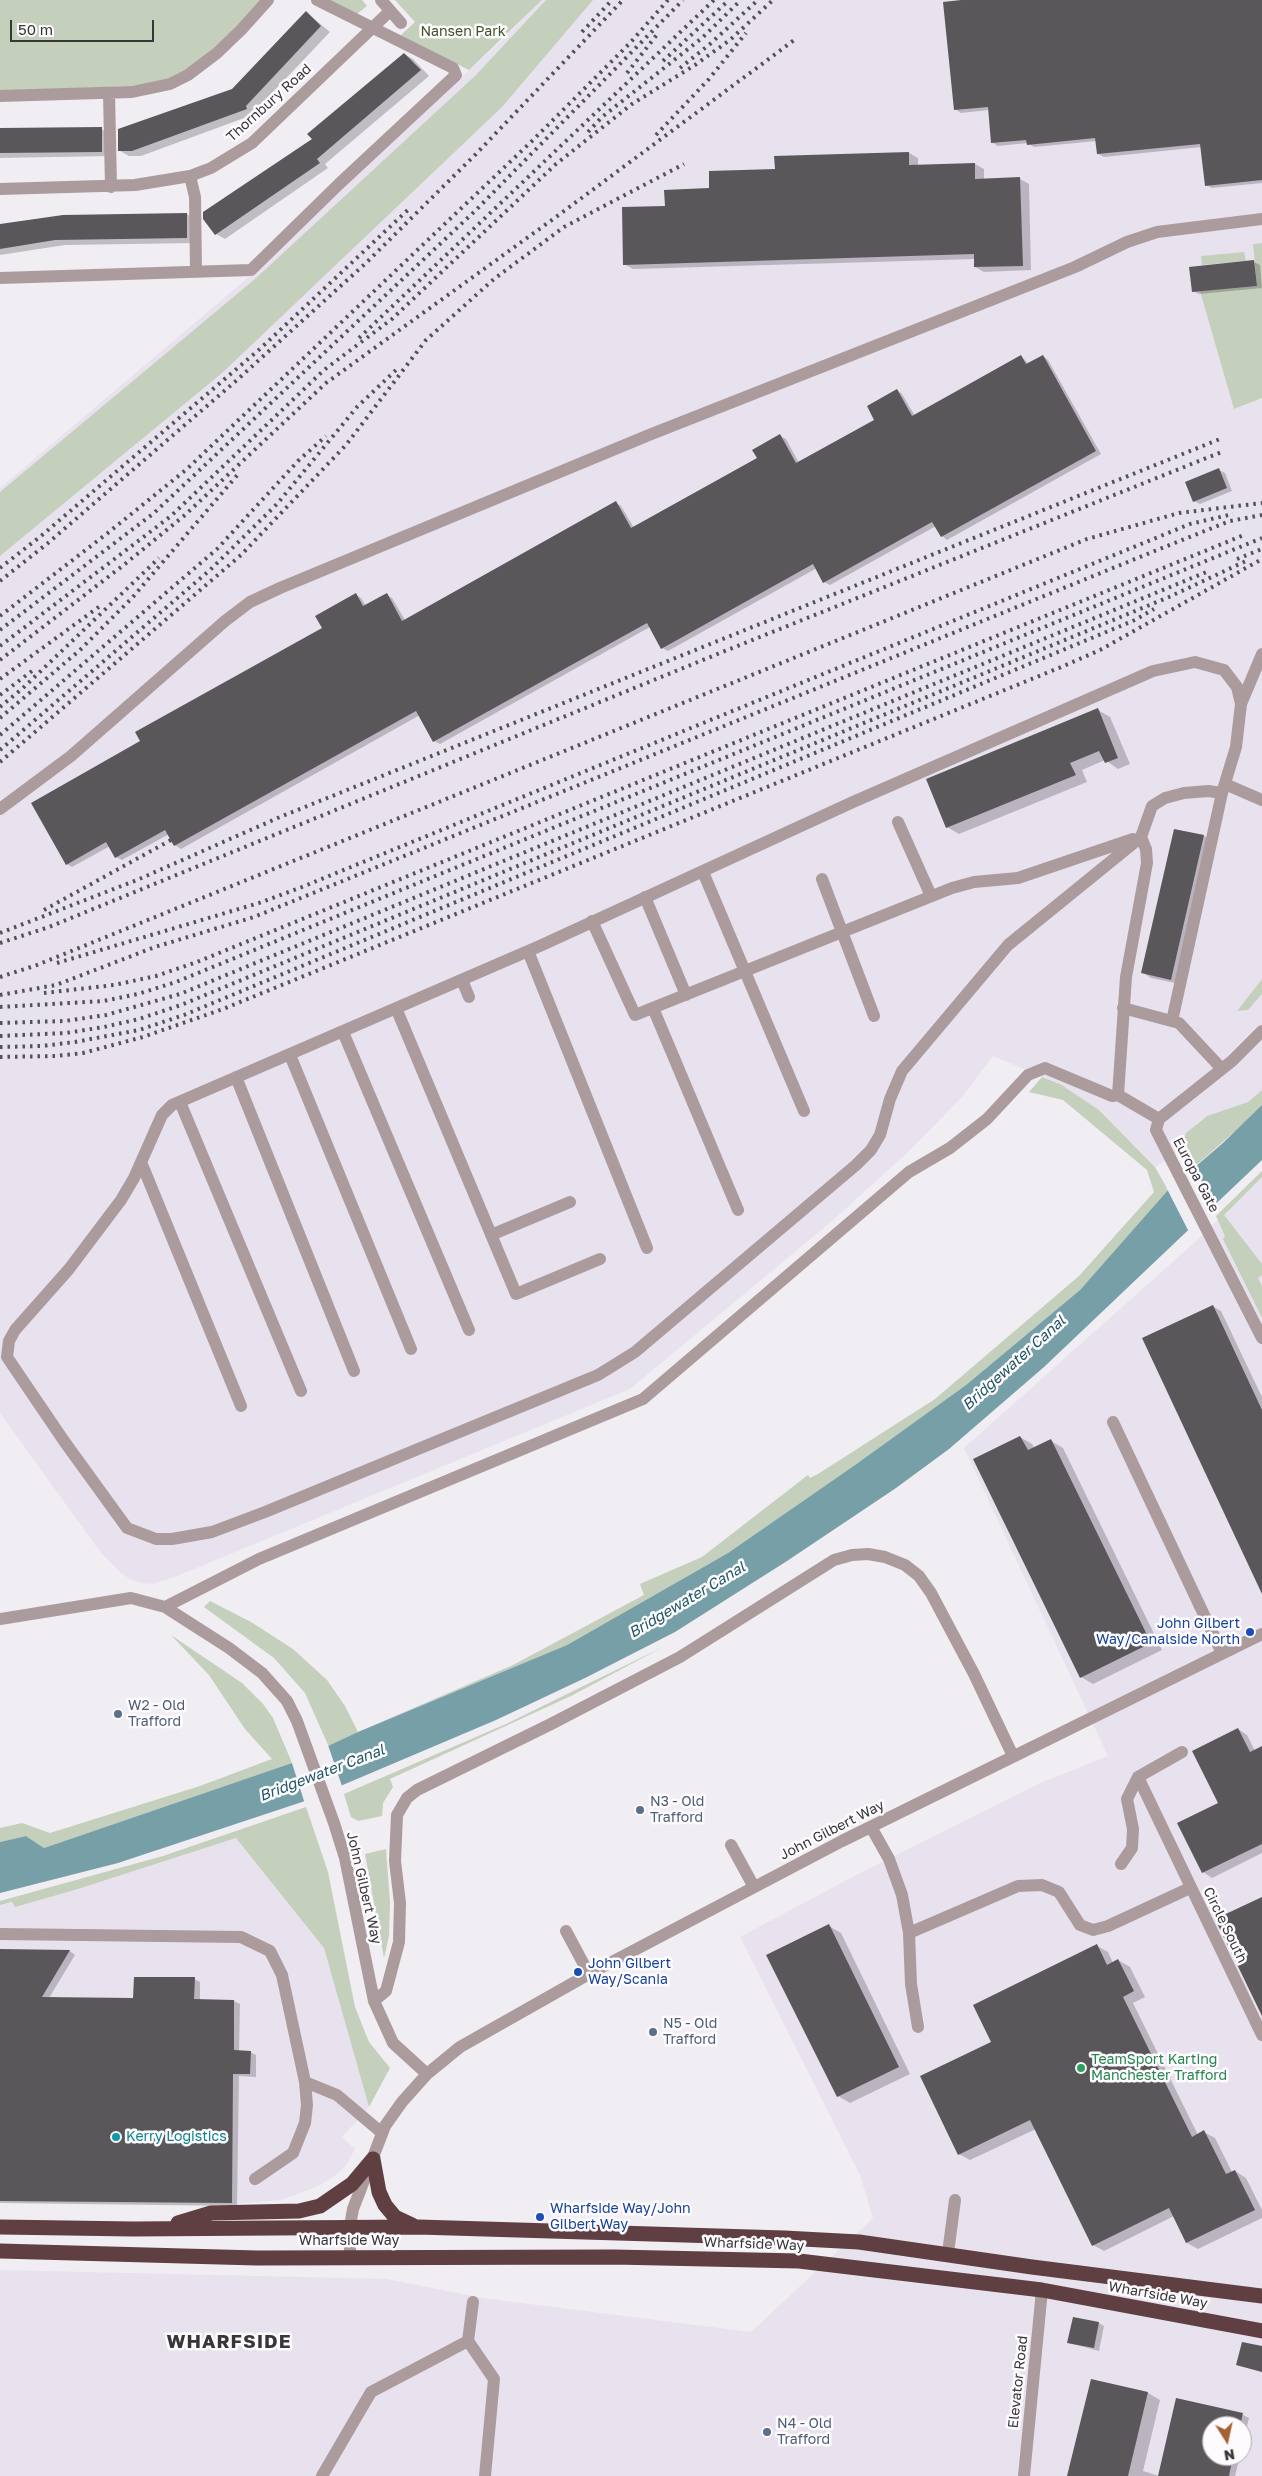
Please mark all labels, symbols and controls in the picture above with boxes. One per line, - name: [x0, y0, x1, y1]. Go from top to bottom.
- scale bar: [12, 10, 156, 42]
- text: 50 m: [18, 20, 53, 38]
- park label: Nansen Park: [420, 24, 506, 40]
- street label: Thornbury Road: [223, 61, 315, 145]
- street label: Europa Gate: [1169, 1135, 1223, 1215]
- water label: Bridgewater Canal: [959, 1312, 1069, 1414]
- water label: Bridgewater Canal: [626, 1558, 748, 1642]
- place label: John Gilbert Way/Canalside North: [1096, 1616, 1240, 1648]
- marker: John Gilbert Way/Canalside North: [1244, 1626, 1256, 1638]
- place label: W2 - Old Trafford: [128, 1698, 185, 1730]
- marker: W2 - Old Trafford: [112, 1708, 124, 1720]
- water label: Bridgewater Canal: [257, 1741, 387, 1805]
- place label: N3 - Old Trafford: [650, 1794, 704, 1826]
- street label: John Gilbert Way: [777, 1796, 887, 1864]
- marker: N3 - Old Trafford: [634, 1804, 646, 1816]
- street label: John Gilbert Way: [343, 1830, 385, 1946]
- street label: Circle South: [1199, 1884, 1251, 1966]
- place label: John Gilbert Way/Scania: [588, 1956, 671, 1988]
- marker: John Gilbert Way/Scania: [572, 1966, 584, 1978]
- place label: N5 - Old Trafford: [663, 2016, 717, 2048]
- marker: N5 - Old Trafford: [647, 2026, 659, 2038]
- place label: TeamSport Karting Manchester Trafford: [1091, 2052, 1227, 2084]
- marker: TeamSport Karting Manchester Trafford: [1075, 2062, 1087, 2074]
- place label: Kerry Logistics: [126, 2129, 227, 2145]
- marker: Kerry Logistics: [110, 2131, 122, 2143]
- place label: Wharfside Way/John Gilbert Way: [550, 2201, 691, 2234]
- marker: Wharfside Way/John Gilbert Way: [534, 2211, 546, 2223]
- street label: Wharfside Way: [299, 2233, 399, 2249]
- street label: Wharfside Way: [703, 2234, 805, 2254]
- street label: Wharfside Way: [1107, 2278, 1209, 2312]
- district label: WHARFSIDE: [165, 2331, 293, 2353]
- street label: Elevator Road: [1005, 2335, 1031, 2429]
- place label: N4 - Old Trafford: [777, 2416, 832, 2448]
- north arrow: [1202, 2416, 1252, 2466]
- marker: N4 - Old Trafford: [761, 2426, 773, 2438]
- text: N: [1223, 2446, 1236, 2465]

